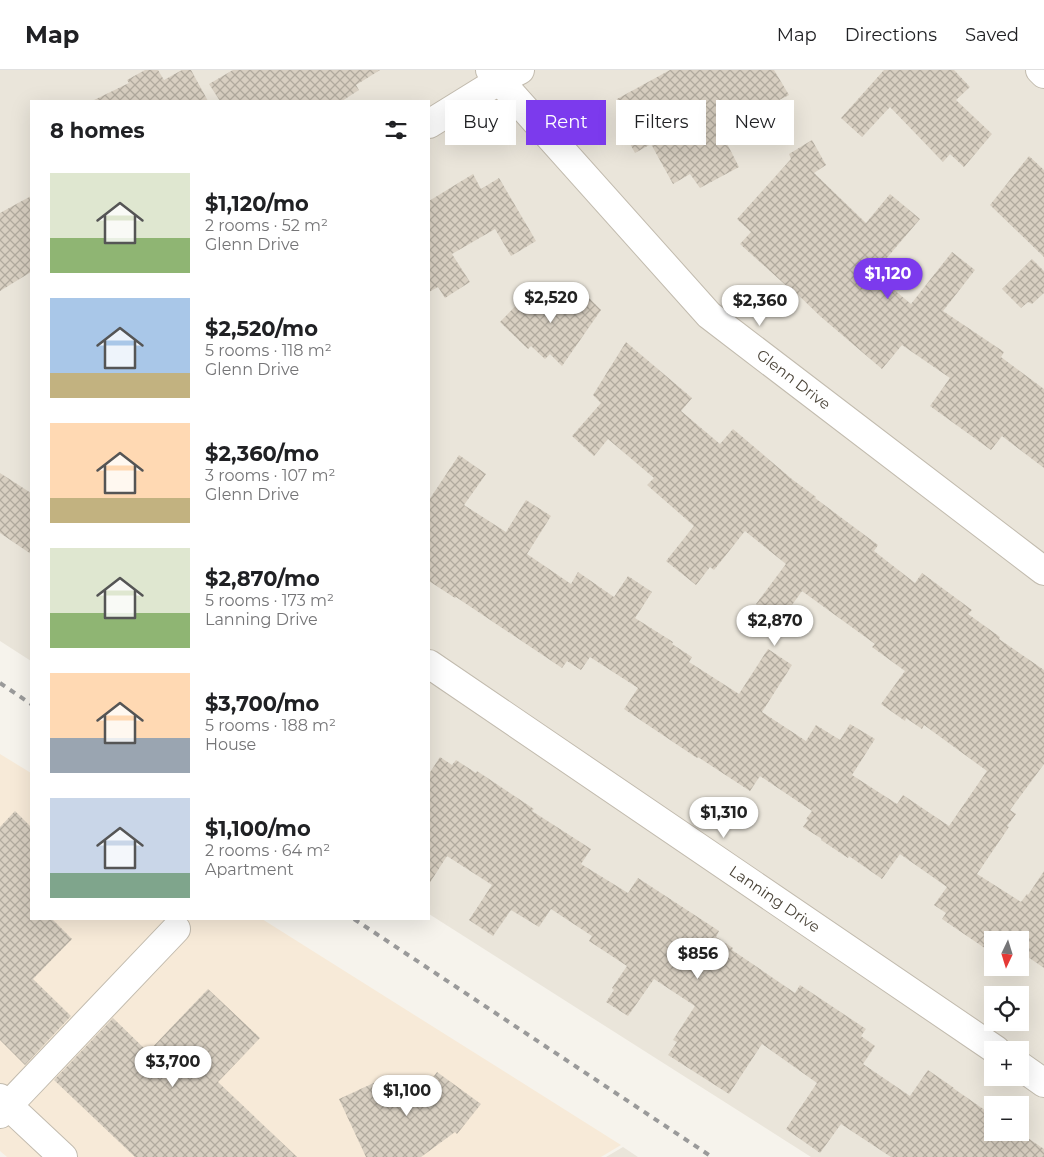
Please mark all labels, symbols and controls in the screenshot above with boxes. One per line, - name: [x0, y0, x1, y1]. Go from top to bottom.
- text: Map: [25, 20, 79, 49]
- text: Map: [777, 24, 817, 46]
- text: Directions: [845, 24, 937, 46]
- text: Saved: [965, 24, 1019, 46]
- chip: Buy: [445, 100, 516, 145]
- chip: Rent: [526, 100, 606, 145]
- chip: Filters: [616, 100, 706, 145]
- chip: New: [716, 100, 794, 145]
- icon: filters: [382, 116, 410, 144]
- text: 8 homes: [50, 118, 145, 143]
- text: $1,120/mo: [205, 191, 309, 216]
- icon: home: [90, 193, 150, 253]
- text: 2 rooms · 52 m²: [205, 216, 328, 235]
- text: Glenn Drive: [205, 235, 299, 254]
- pin: $1,120: [847, 258, 929, 300]
- text: $1,120: [865, 264, 911, 283]
- pin: $2,520: [510, 282, 592, 324]
- pin: $2,360: [719, 284, 801, 327]
- text: $2,520: [524, 288, 578, 307]
- text: $2,360: [733, 291, 787, 310]
- text: $2,520/mo: [205, 316, 318, 341]
- icon: home: [90, 318, 150, 378]
- text: 5 rooms · 118 m²: [205, 341, 332, 360]
- street label: Glenn Drive: [753, 345, 835, 414]
- text: Glenn Drive: [205, 360, 299, 379]
- text: $2,360/mo: [205, 441, 319, 466]
- icon: home: [90, 443, 150, 503]
- text: 3 rooms · 107 m²: [205, 466, 335, 485]
- text: Glenn Drive: [205, 485, 299, 504]
- text: $2,870/mo: [205, 566, 320, 591]
- icon: home: [90, 568, 150, 628]
- text: 5 rooms · 173 m²: [205, 591, 334, 610]
- pin: $2,870: [734, 604, 816, 647]
- text: Lanning Drive: [205, 610, 318, 629]
- text: $2,870: [747, 611, 803, 630]
- text: $3,700/mo: [205, 691, 319, 716]
- icon: home: [90, 693, 150, 753]
- text: 5 rooms · 188 m²: [205, 716, 336, 735]
- text: House: [205, 735, 256, 754]
- pin: $1,310: [683, 796, 765, 839]
- text: $1,310: [700, 803, 748, 822]
- text: $1,100/mo: [205, 816, 311, 841]
- icon: home: [90, 818, 150, 878]
- text: 2 rooms · 64 m²: [205, 841, 330, 860]
- text: Apartment: [205, 860, 294, 879]
- street label: Lanning Drive: [726, 861, 824, 936]
- north arrow: [984, 931, 1029, 976]
- map controls: [984, 931, 1029, 1141]
- pin: $856: [668, 938, 728, 980]
- text: $856: [678, 944, 718, 963]
- button: locate: [984, 986, 1029, 1031]
- button: +: [984, 1041, 1029, 1086]
- pin: $3,700: [132, 1046, 214, 1088]
- text: $3,700: [146, 1052, 200, 1071]
- pin: $1,100: [366, 1074, 448, 1117]
- text: $1,100: [383, 1081, 431, 1100]
- button: −: [984, 1096, 1029, 1141]

